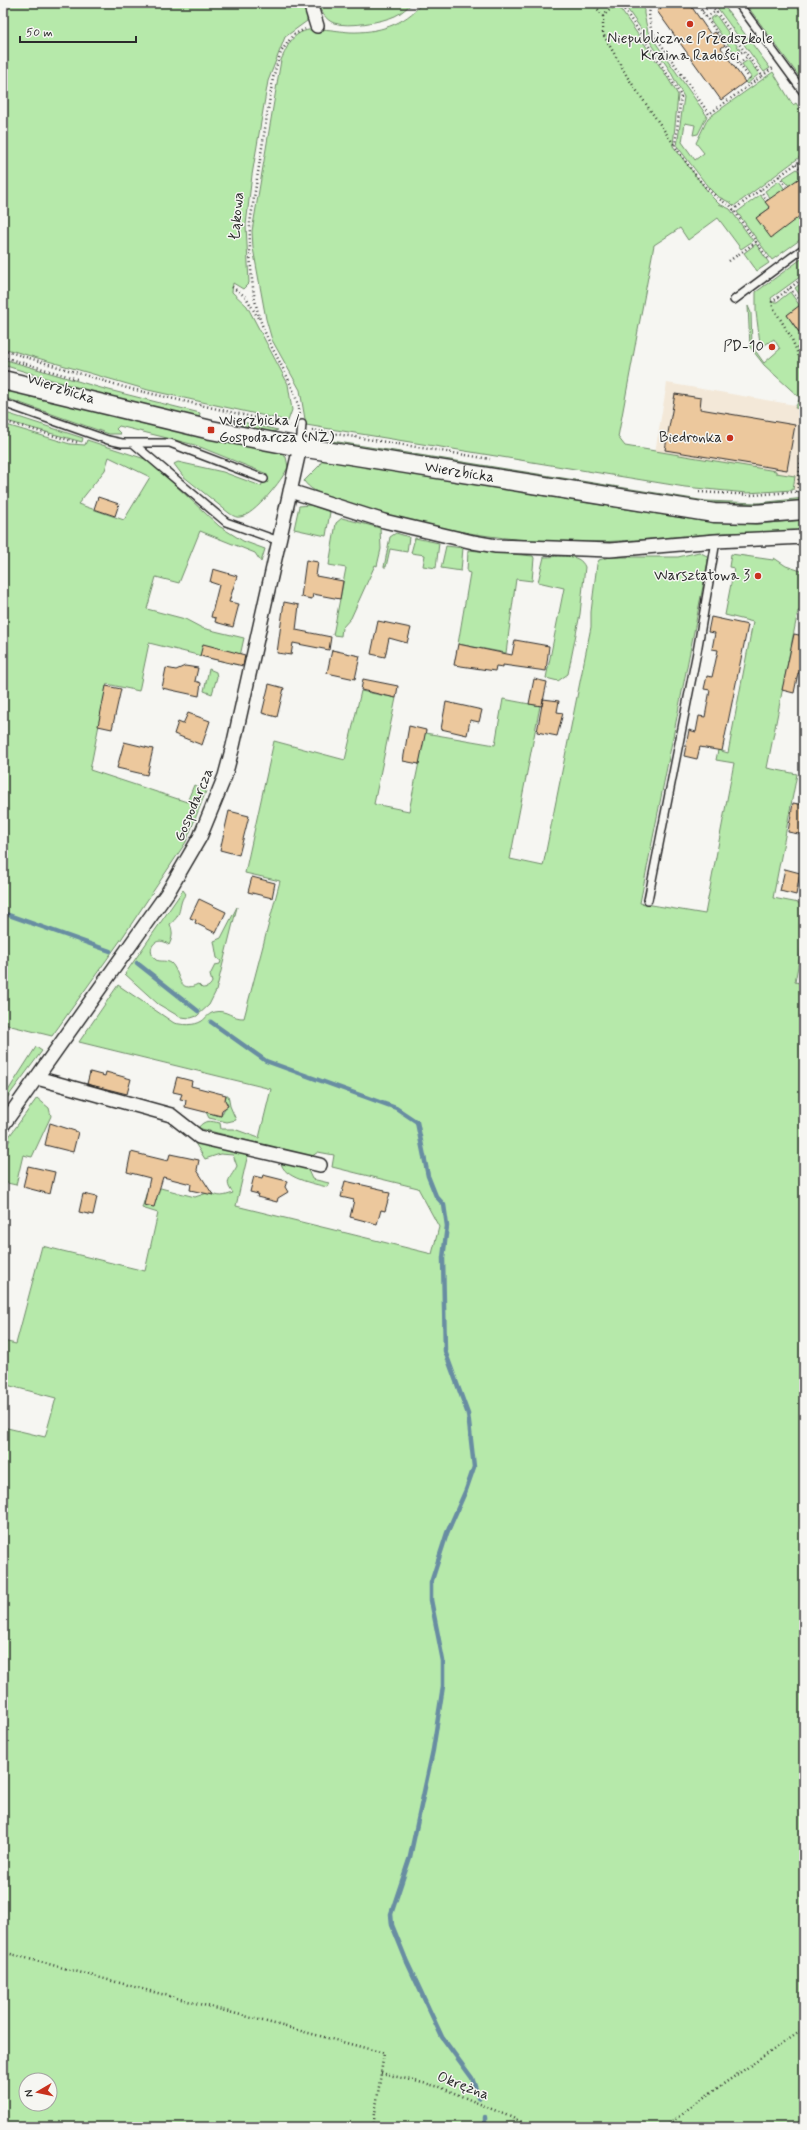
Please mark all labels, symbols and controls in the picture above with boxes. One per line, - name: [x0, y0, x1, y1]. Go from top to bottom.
- scale bar: [20, 18, 136, 44]
- marker: Niepubliczne Przedszkole Kraina Radości: [685, 19, 695, 29]
- text: 50 m: [26, 25, 53, 41]
- place label: Niepubliczne Przedszkole Kraina Radości: [607, 29, 773, 66]
- street label: Łąkowa: [225, 191, 249, 241]
- place label: PD-10: [723, 337, 764, 357]
- marker: PD-10: [767, 342, 777, 352]
- street label: Wierzbicka: [24, 369, 98, 409]
- place label: Wierzbicka / Gospodarcza (NŻ): [219, 411, 335, 448]
- marker: Wierzbicka / Gospodarcza (NŻ): [206, 425, 216, 435]
- place label: Biedronka: [659, 428, 722, 448]
- marker: Biedronka: [725, 433, 735, 443]
- street label: Wierzbicka: [423, 457, 496, 488]
- place label: Warsztatowa 3: [654, 566, 750, 586]
- marker: Warsztatowa 3: [753, 571, 763, 581]
- street label: Gospodarcza: [170, 765, 219, 845]
- street label: Okrężna: [434, 2067, 492, 2105]
- north arrow: [18, 2072, 58, 2112]
- text: N: [22, 2089, 37, 2098]

